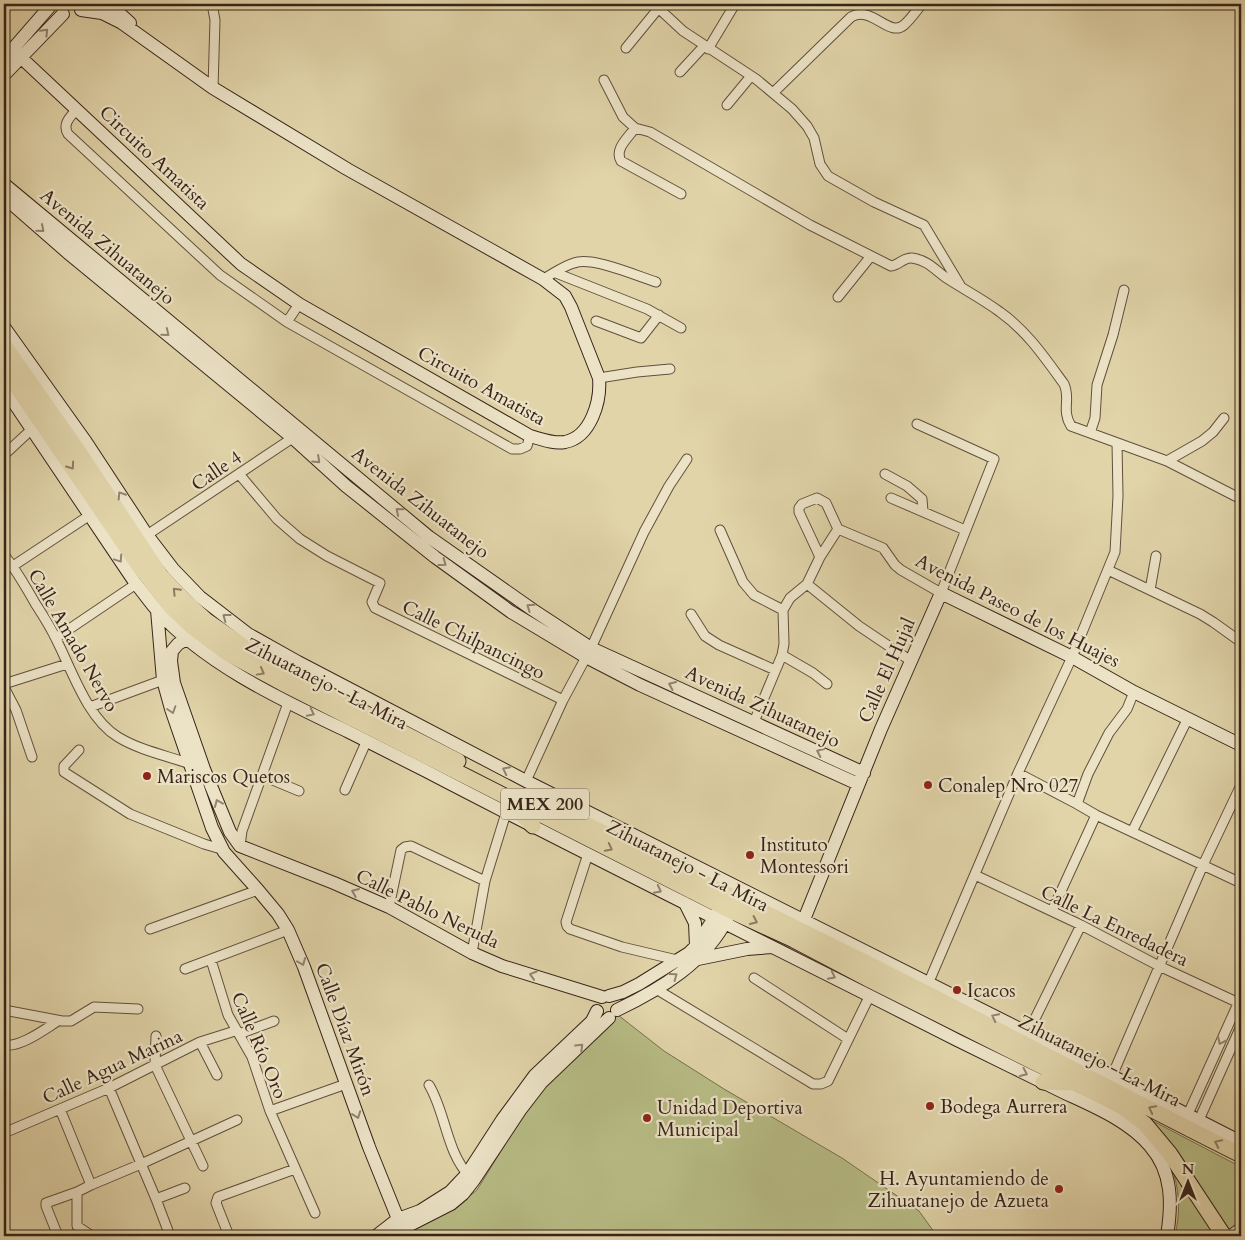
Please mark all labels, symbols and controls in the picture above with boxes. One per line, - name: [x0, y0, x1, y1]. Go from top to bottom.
- one-way arrow: [40, 28, 49, 37]
- street label: Circuito Amatista: [93, 100, 215, 216]
- street label: Avenida Zihuatanejo: [34, 183, 180, 311]
- one-way arrow: [35, 223, 44, 232]
- one-way arrow: [160, 327, 169, 336]
- street label: Circuito Amatista: [413, 340, 550, 432]
- street label: Avenida Zihuatanejo: [346, 441, 495, 565]
- street label: Calle 4: [186, 444, 247, 497]
- one-way arrow: [311, 454, 320, 463]
- one-way arrow: [65, 460, 74, 469]
- one-way arrow: [118, 491, 127, 500]
- one-way arrow: [395, 508, 404, 517]
- street label: Avenida Paseo de los Huajes: [911, 548, 1124, 674]
- one-way arrow: [113, 553, 122, 562]
- one-way arrow: [437, 557, 446, 566]
- street label: Calle Amado Nervo: [22, 564, 125, 717]
- one-way arrow: [172, 588, 181, 597]
- street label: Calle Chilpancingo: [398, 594, 549, 686]
- one-way arrow: [526, 604, 535, 613]
- one-way arrow: [222, 614, 232, 623]
- street label: Calle El Hujal: [852, 614, 922, 727]
- street label: Zihuatanejo - La Mira: [241, 632, 412, 736]
- street label: Avenida Zihuatanejo: [681, 660, 844, 754]
- one-way arrow: [256, 666, 265, 676]
- one-way arrow: [668, 680, 677, 691]
- one-way arrow: [166, 705, 176, 714]
- one-way arrow: [305, 707, 314, 717]
- one-way arrow: [816, 749, 825, 759]
- place label: Mariscos Quetos: [157, 764, 290, 790]
- one-way arrow: [502, 766, 511, 776]
- marker: Mariscos Quetos: [141, 770, 153, 782]
- place label: Conalep Nro 027: [938, 773, 1078, 799]
- marker: Conalep Nro 027: [922, 779, 934, 791]
- road number: MEX 200: [501, 789, 589, 820]
- one-way arrow: [214, 799, 224, 808]
- street label: Zihuatanejo - La Mira: [602, 814, 773, 918]
- place label: Instituto Montessori: [760, 832, 849, 880]
- one-way arrow: [604, 842, 613, 852]
- marker: Instituto Montessori: [744, 849, 756, 861]
- street label: Calle Pablo Neruda: [352, 863, 504, 955]
- street label: Calle La Enredadera: [1036, 879, 1193, 973]
- one-way arrow: [653, 884, 662, 894]
- one-way arrow: [351, 887, 360, 898]
- one-way arrow: [749, 915, 758, 926]
- one-way arrow: [295, 957, 306, 966]
- street label: Calle Díaz Mirón: [309, 959, 381, 1100]
- one-way arrow: [826, 970, 835, 980]
- one-way arrow: [529, 971, 538, 981]
- one-way arrow: [668, 974, 677, 982]
- place label: Icacos: [967, 978, 1016, 1004]
- marker: Icacos: [951, 984, 963, 996]
- street label: Calle Río Oro: [225, 988, 293, 1103]
- street label: Zihuatanejo - La Mira: [1014, 1009, 1185, 1113]
- one-way arrow: [991, 1012, 1000, 1023]
- street label: Calle Agua Marina: [38, 1023, 187, 1111]
- one-way arrow: [1217, 1036, 1227, 1045]
- one-way arrow: [574, 1044, 583, 1053]
- one-way arrow: [1019, 1066, 1028, 1077]
- place label: Bodega Aurrera: [940, 1094, 1067, 1120]
- place label: Unidad Deportiva Municipal: [657, 1095, 803, 1143]
- marker: Bodega Aurrera: [924, 1100, 936, 1112]
- one-way arrow: [1148, 1105, 1157, 1115]
- one-way arrow: [351, 1110, 361, 1119]
- marker: Unidad Deportiva Municipal: [641, 1112, 653, 1124]
- one-way arrow: [1214, 1139, 1223, 1149]
- north arrow: [1162, 1158, 1212, 1208]
- text: N: [1182, 1160, 1194, 1179]
- place label: H. Ayuntamiendo de Zihuatanejo de Azueta: [868, 1166, 1049, 1214]
- marker: H. Ayuntamiendo de Zihuatanejo de Azueta: [1053, 1183, 1065, 1195]

